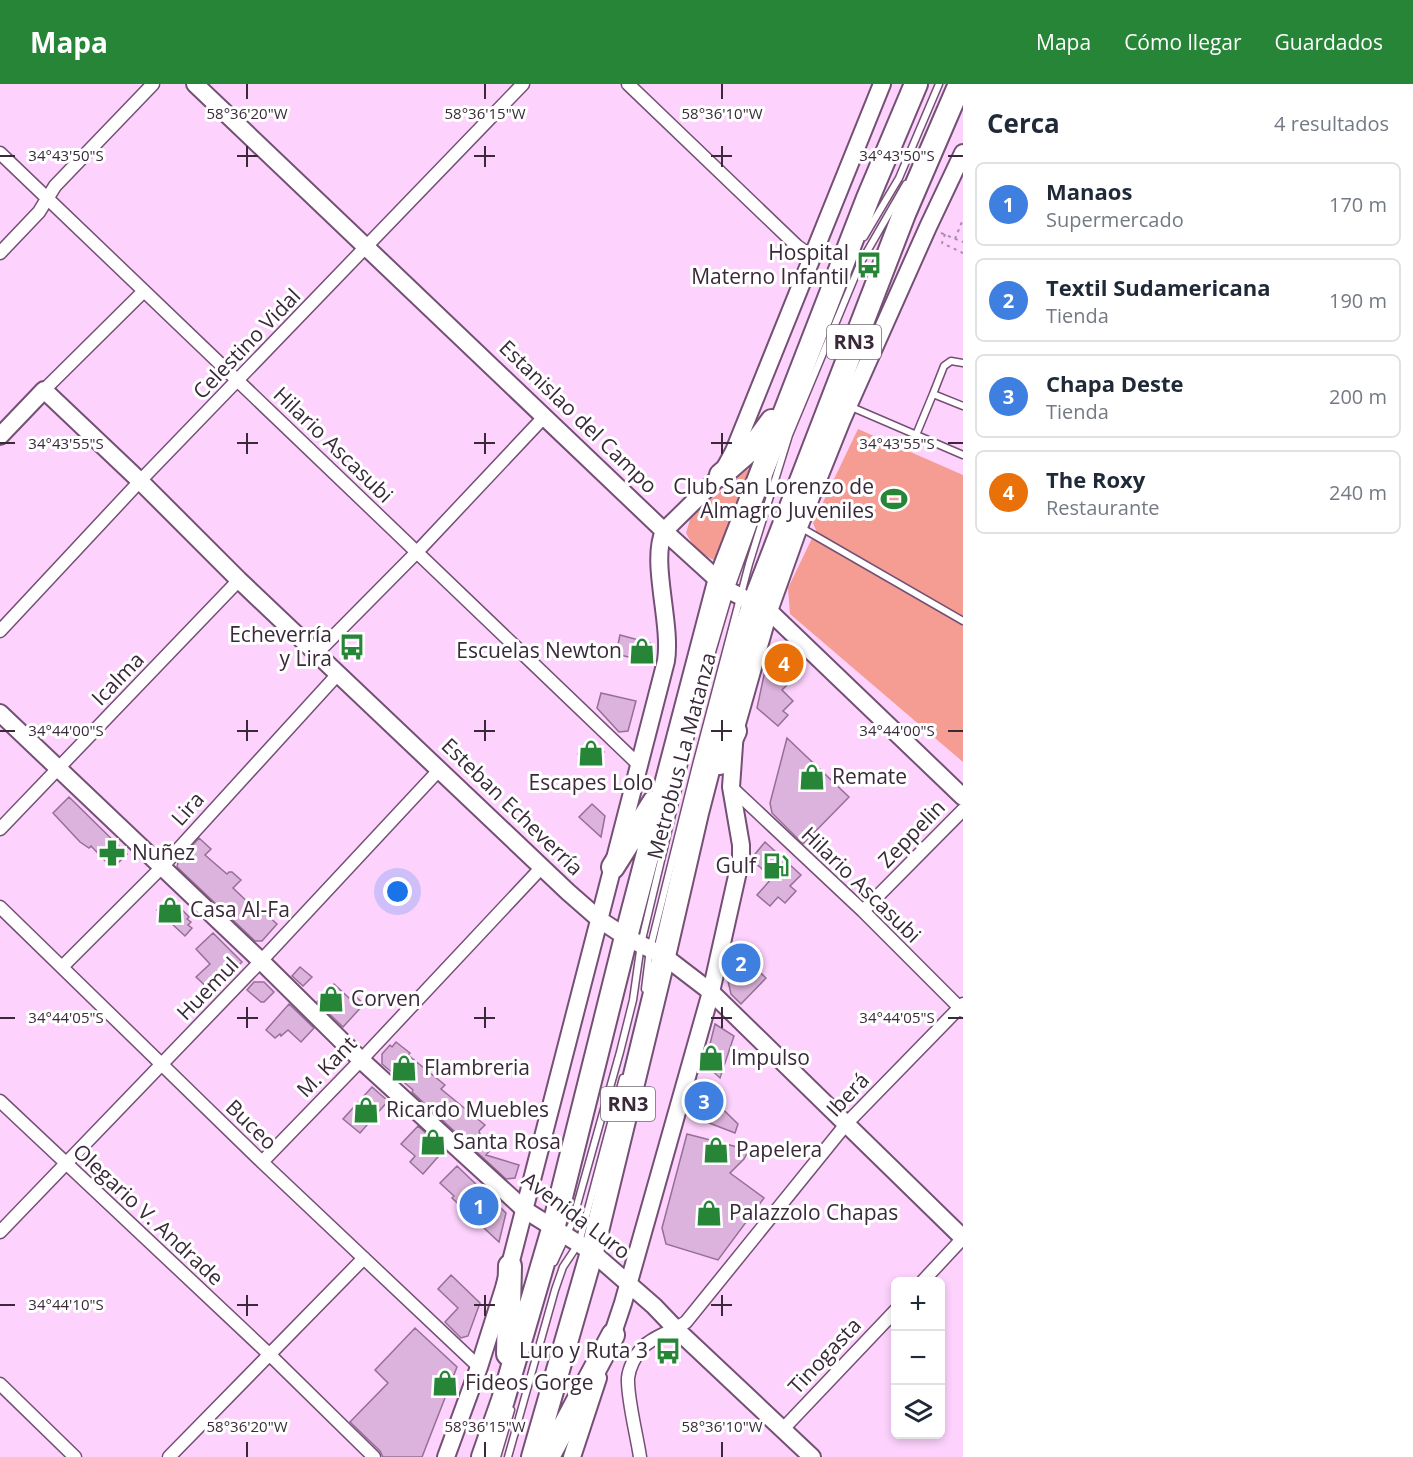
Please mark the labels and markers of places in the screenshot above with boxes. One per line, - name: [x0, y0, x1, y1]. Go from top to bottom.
- place label: Hospital Materno Infantil: [691, 238, 849, 290]
- bus stop icon: Hospital Materno Infantil: [854, 250, 884, 280]
- place label: Club San Lorenzo de Almagro Juveniles: [673, 472, 874, 524]
- sports icon: Club San Lorenzo de Almagro Juveniles: [879, 484, 909, 514]
- place label: Echeverría y Lira: [229, 620, 332, 672]
- bus stop icon: Echeverría y Lira: [337, 632, 367, 662]
- place label: Escuelas Newton: [456, 636, 622, 664]
- shop icon: Escuelas Newton: [627, 636, 657, 666]
- pin: 4: [764, 640, 804, 686]
- shop icon: Escapes Lolo: [576, 738, 606, 768]
- shop icon: Remate: [797, 762, 827, 792]
- place label: Remate: [832, 762, 907, 790]
- place label: Escapes Lolo: [528, 768, 654, 796]
- pharmacy icon: Nuñez: [97, 838, 127, 868]
- place label: Nuñez: [132, 838, 195, 866]
- place label: Gulf: [715, 851, 758, 879]
- fuel station icon: Gulf: [761, 851, 791, 881]
- shop icon: Casa Al-Fa: [155, 895, 185, 925]
- place label: Casa Al-Fa: [190, 895, 290, 923]
- pin: 2: [722, 940, 760, 986]
- shop icon: Corven: [316, 984, 346, 1014]
- place label: Corven: [351, 984, 421, 1012]
- shop icon: Impulso: [696, 1043, 726, 1073]
- place label: Impulso: [731, 1043, 810, 1071]
- shop icon: Flambreria: [389, 1053, 419, 1083]
- place label: Flambreria: [424, 1053, 530, 1081]
- pin: 3: [684, 1078, 724, 1124]
- shop icon: Ricardo Muebles: [351, 1095, 381, 1125]
- place label: Ricardo Muebles: [386, 1095, 549, 1123]
- shop icon: Santa Rosa: [418, 1127, 448, 1157]
- place label: Santa Rosa: [453, 1127, 561, 1155]
- shop icon: Papelera: [701, 1135, 731, 1165]
- place label: Papelera: [736, 1135, 822, 1163]
- pin: 1: [460, 1184, 498, 1228]
- shop icon: Palazzolo Chapas: [694, 1198, 724, 1228]
- place label: Palazzolo Chapas: [729, 1198, 898, 1226]
- place label: Luro y Ruta 3: [519, 1336, 648, 1364]
- bus stop icon: Luro y Ruta 3: [653, 1336, 683, 1366]
- shop icon: Fideos Gorge: [430, 1368, 460, 1398]
- place label: Fideos Gorge: [465, 1368, 594, 1396]

